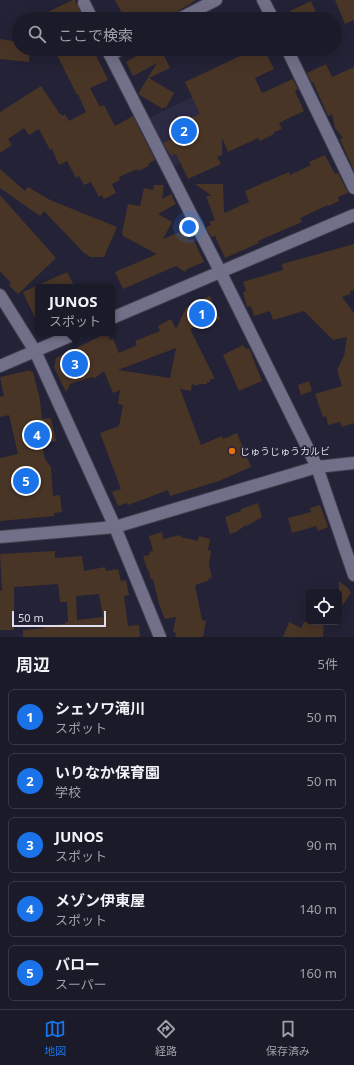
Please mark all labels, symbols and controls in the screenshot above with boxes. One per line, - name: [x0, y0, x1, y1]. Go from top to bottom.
- search box: [12, 12, 342, 56]
- icon: search: [26, 23, 48, 45]
- text: ここで検索: [58, 25, 133, 45]
- pin: 2: [171, 116, 197, 146]
- your location: [179, 217, 199, 237]
- popup: [35, 284, 115, 336]
- text: JUNOS: [49, 291, 98, 311]
- pin: 1: [189, 299, 215, 329]
- text: スポット: [49, 312, 101, 330]
- pin: 3: [62, 349, 88, 379]
- pin: 4: [24, 420, 50, 450]
- place label: じゅうじゅうカルビ: [240, 444, 330, 458]
- marker: じゅうじゅうカルビ: [227, 446, 237, 456]
- pin: 5: [13, 466, 39, 496]
- map controls: [306, 589, 342, 625]
- button: locate: [306, 589, 342, 625]
- scale bar: [12, 609, 106, 628]
- text: 50 m: [18, 610, 44, 625]
- text: 周辺: [16, 653, 50, 676]
- text: 5件: [318, 655, 338, 673]
- text: シェソワ滝川: [55, 698, 145, 718]
- text: 1: [26, 708, 34, 726]
- text: 50 m: [307, 708, 337, 726]
- text: スポット: [55, 719, 107, 737]
- text: いりなか保育園: [55, 762, 160, 782]
- text: 2: [26, 772, 34, 790]
- text: 50 m: [307, 772, 337, 790]
- text: 学校: [55, 783, 81, 801]
- text: JUNOS: [55, 826, 104, 846]
- text: 3: [26, 836, 34, 854]
- text: 90 m: [307, 836, 337, 854]
- text: スポット: [55, 847, 107, 865]
- text: メゾン伊東屋: [55, 890, 145, 910]
- text: 4: [26, 900, 34, 918]
- text: 140 m: [299, 900, 337, 918]
- text: スポット: [55, 911, 107, 929]
- text: バロー: [55, 954, 100, 974]
- text: 5: [26, 964, 34, 982]
- text: 160 m: [299, 964, 337, 982]
- text: スーパー: [55, 975, 107, 993]
- tab: 地図: [44, 1018, 66, 1058]
- tab: 経路: [155, 1018, 177, 1058]
- tab: 保存済み: [266, 1018, 310, 1058]

